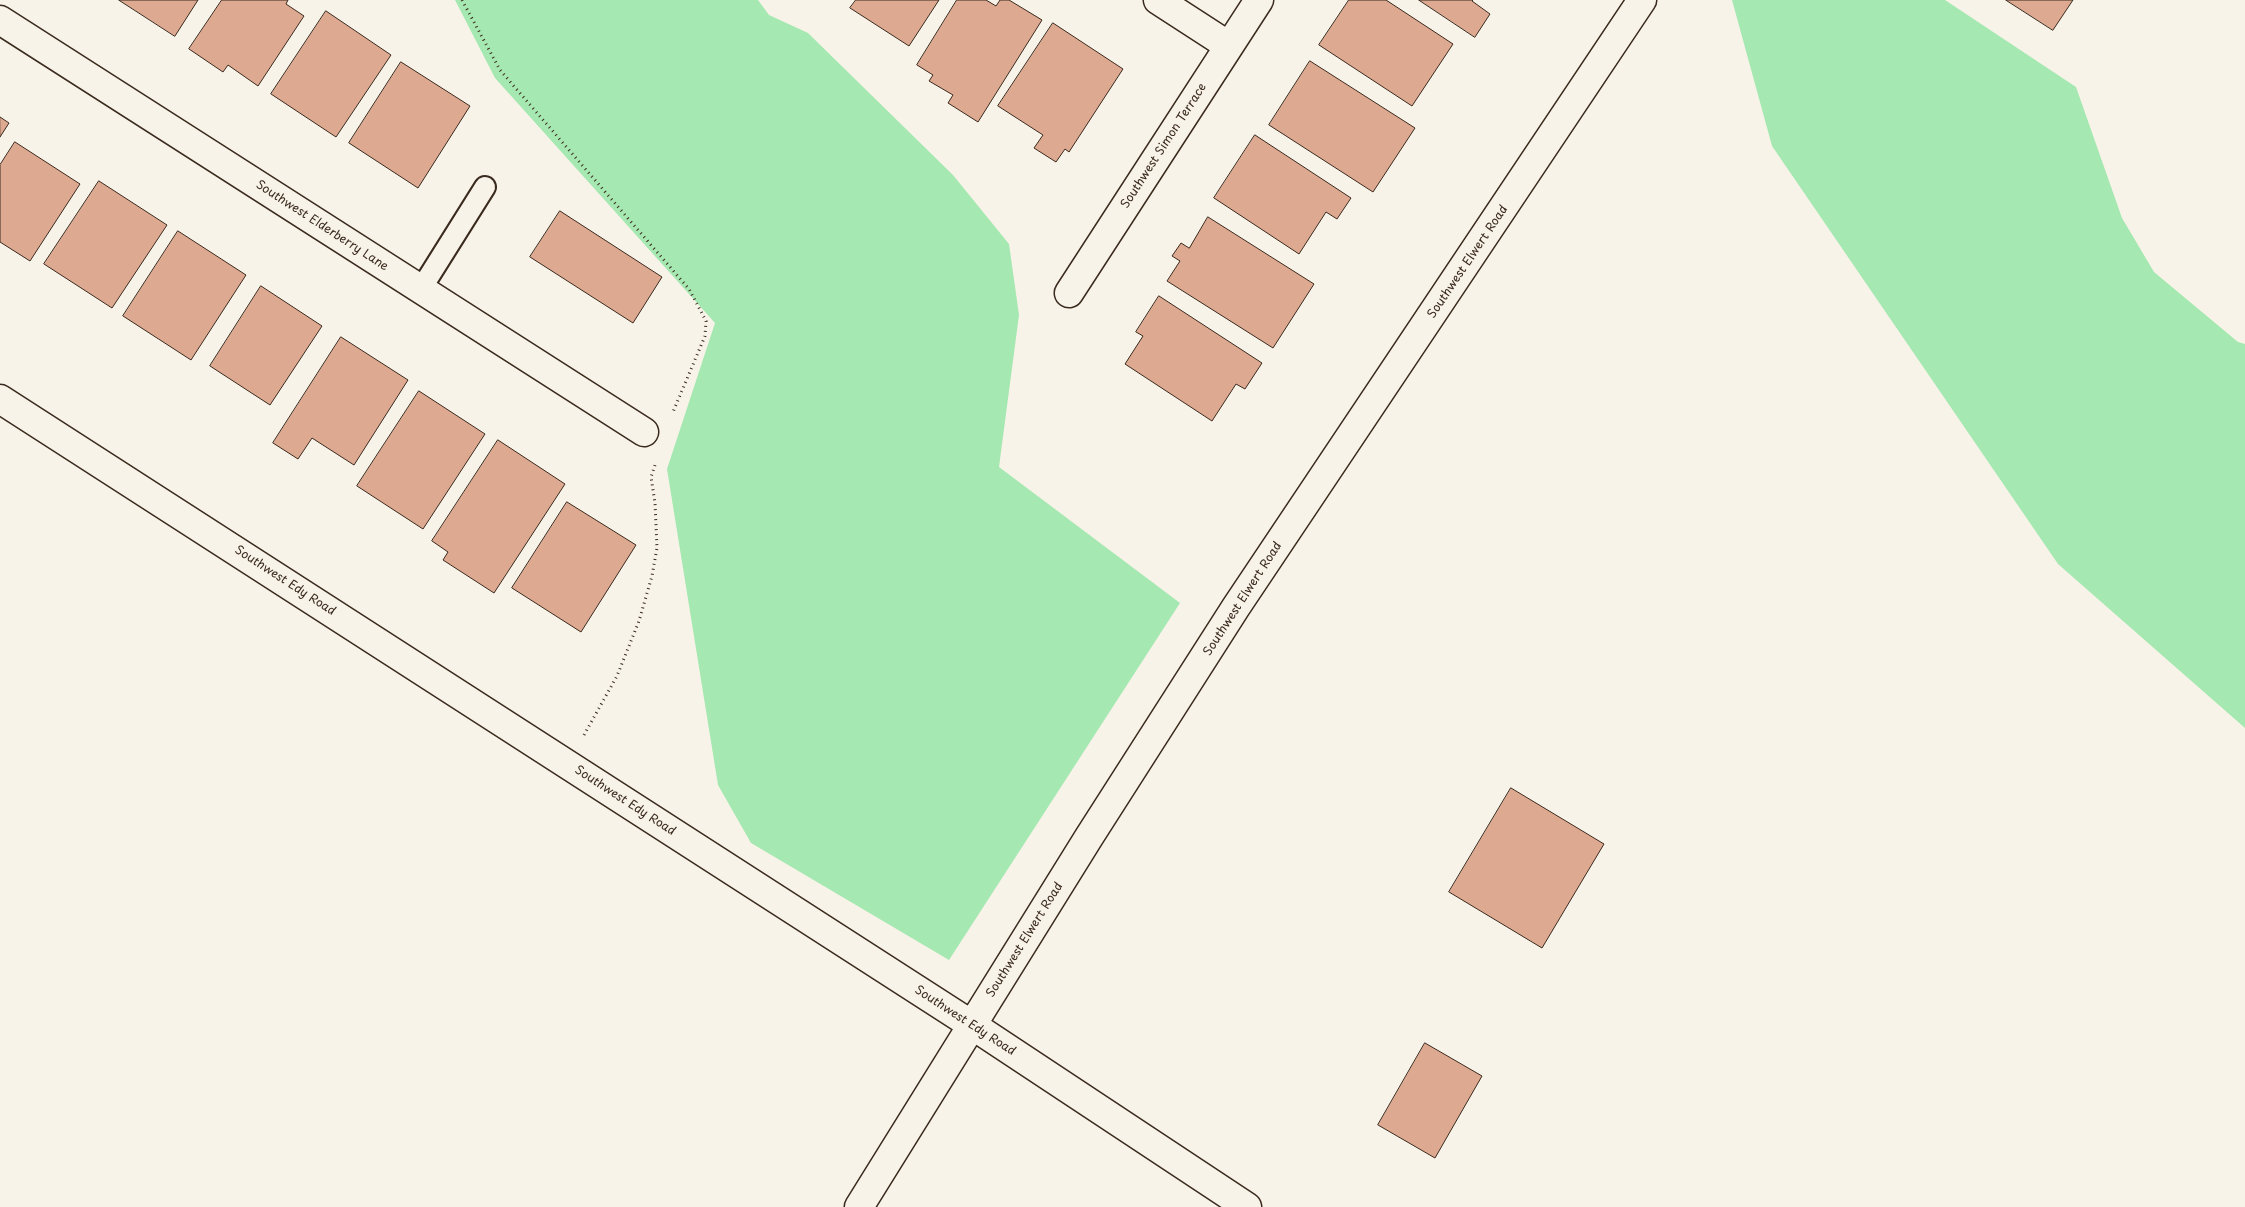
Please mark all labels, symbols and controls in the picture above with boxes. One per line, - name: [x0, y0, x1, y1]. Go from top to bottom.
- street label: Southwest Simon Terrace: [1118, 81, 1210, 211]
- street label: Southwest Elderberry Lane: [253, 178, 391, 274]
- street label: Southwest Elwert Road: [1425, 203, 1511, 321]
- street label: Southwest Elwert Road: [1201, 539, 1285, 659]
- street label: Southwest Edy Road: [232, 543, 338, 619]
- street label: Southwest Edy Road: [572, 763, 678, 839]
- street label: Southwest Elwert Road: [984, 880, 1066, 1000]
- street label: Southwest Edy Road: [912, 983, 1018, 1059]

